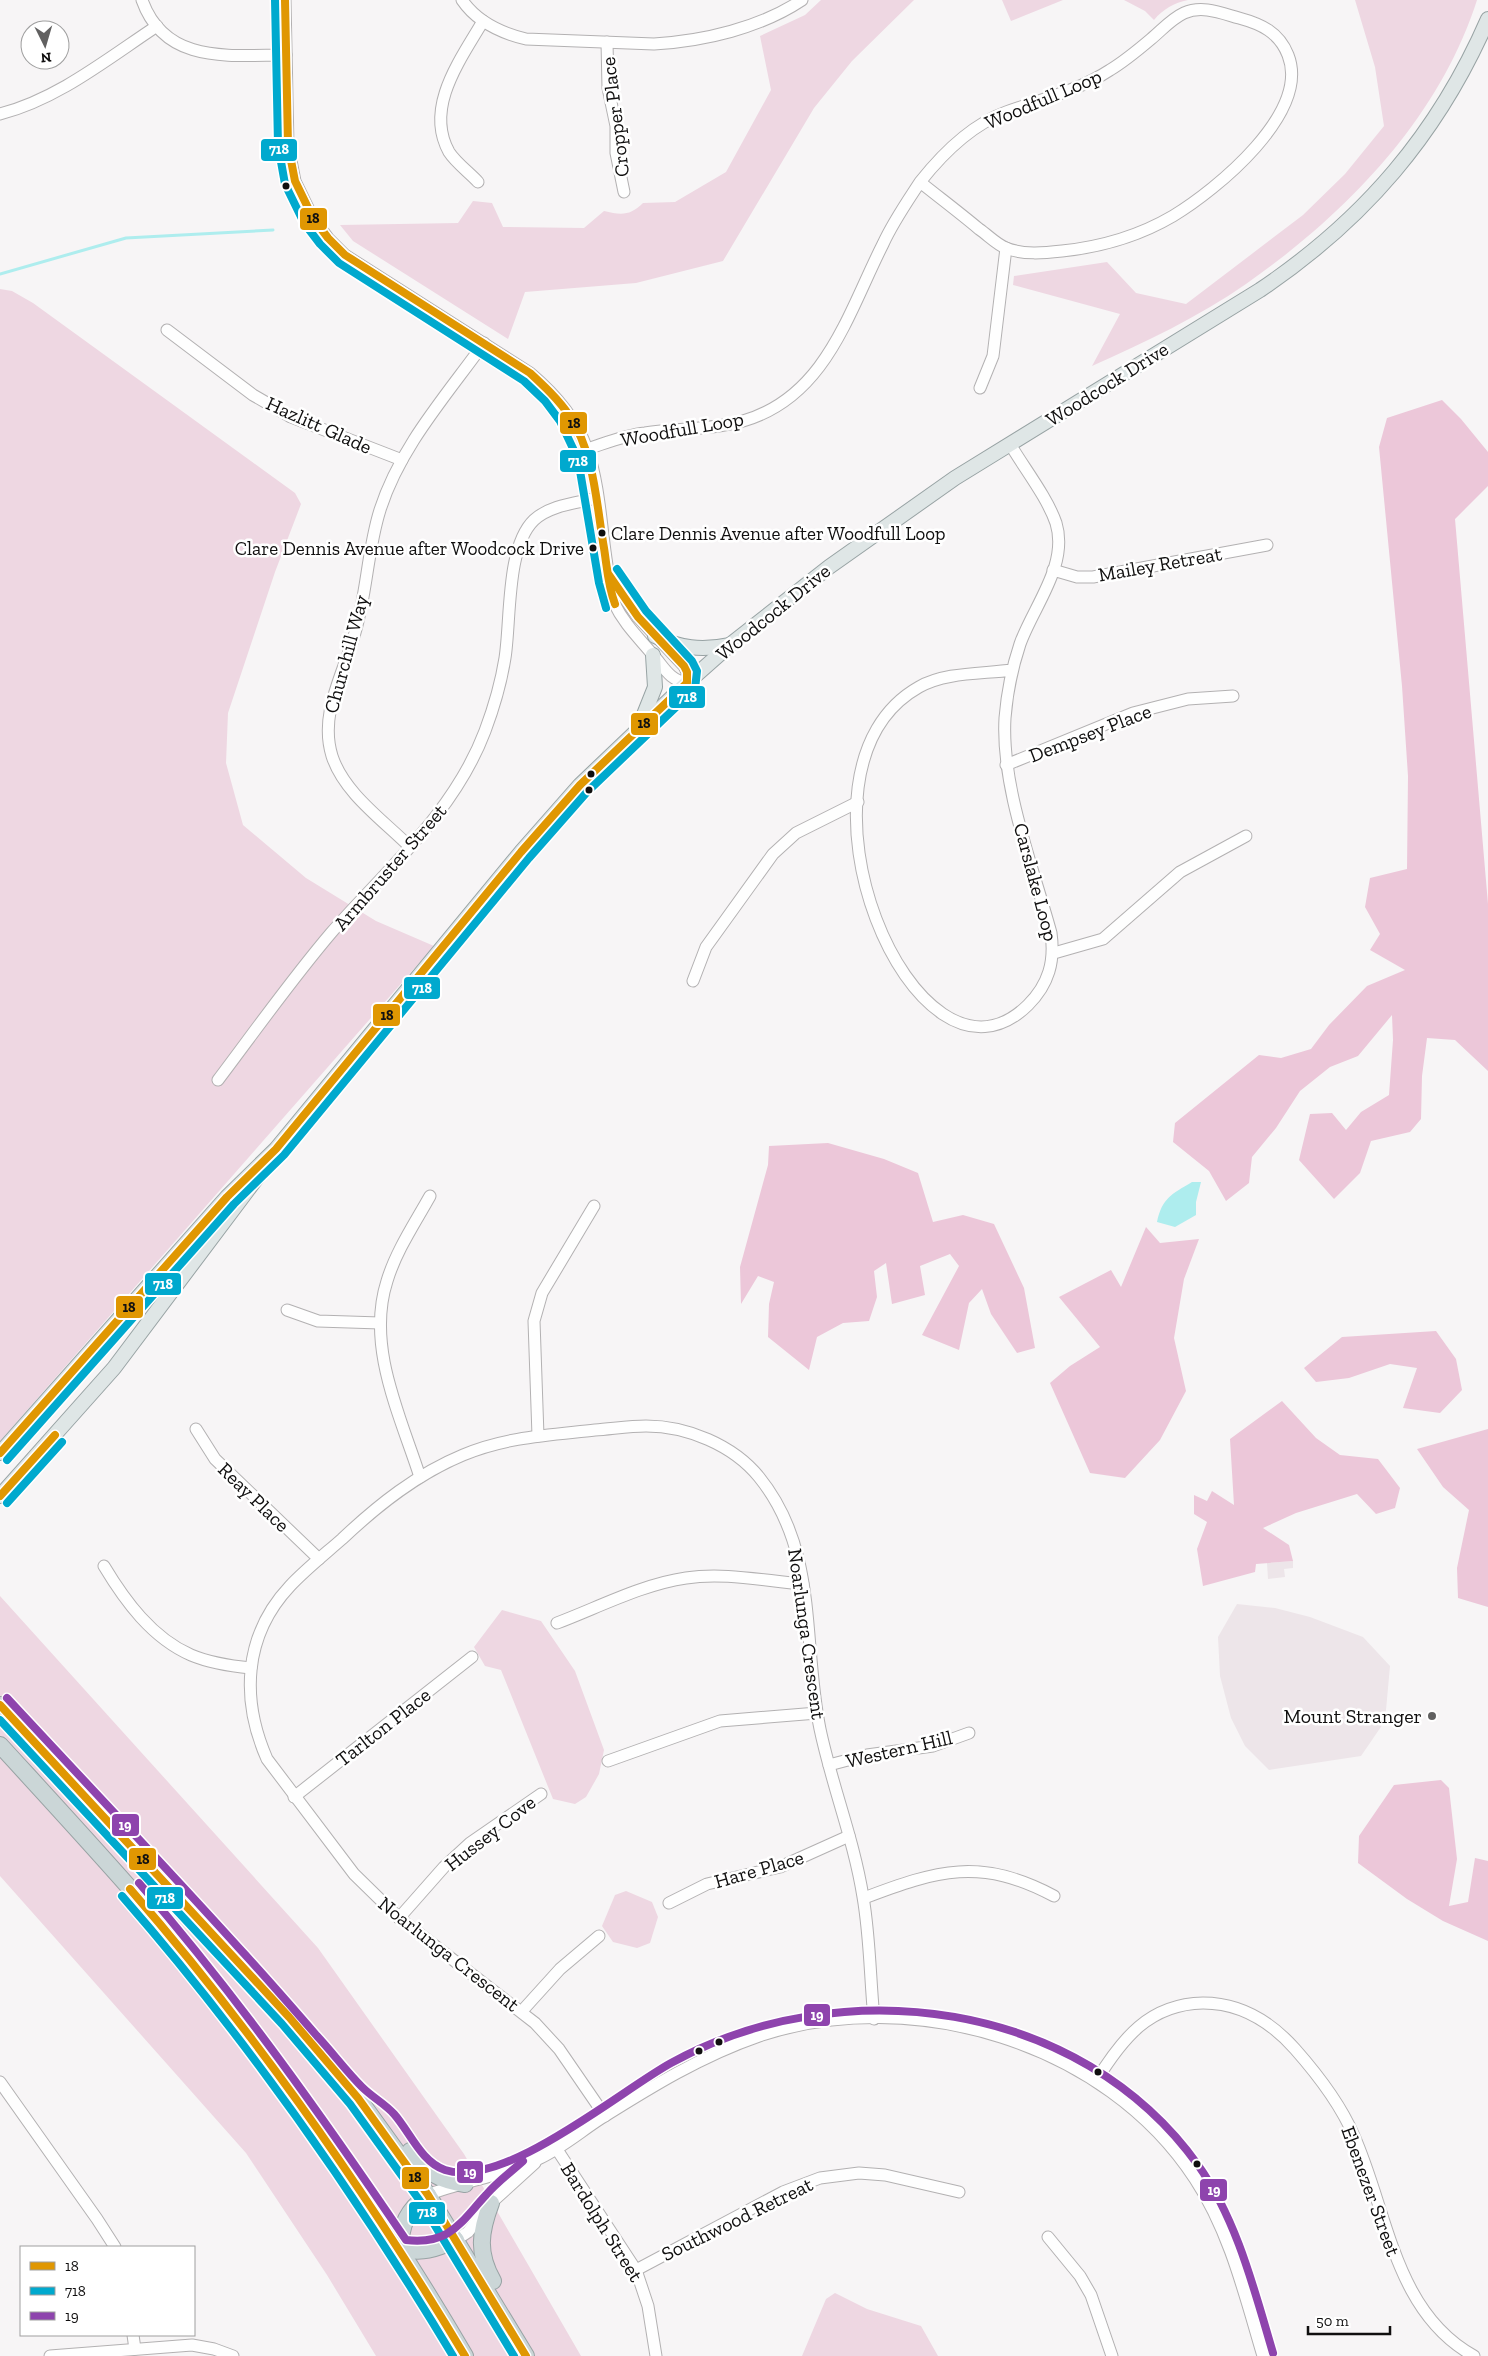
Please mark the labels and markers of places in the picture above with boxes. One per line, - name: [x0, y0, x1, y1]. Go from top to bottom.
- unlabelled marker: [281, 181, 291, 191]
- place label: Clare Dennis Avenue after Woodfull Loop: [611, 522, 946, 545]
- marker: Clare Dennis Avenue after Woodfull Loop: [597, 528, 607, 538]
- place label: Clare Dennis Avenue after Woodcock Drive: [235, 537, 584, 560]
- marker: Clare Dennis Avenue after Woodcock Drive: [588, 543, 598, 553]
- unlabelled marker: [586, 769, 596, 779]
- unlabelled marker: [584, 785, 594, 795]
- place label: Mount Stranger: [1284, 1704, 1422, 1728]
- marker: Mount Stranger: [1426, 1710, 1438, 1722]
- unlabelled marker: [714, 2037, 724, 2047]
- unlabelled marker: [694, 2046, 704, 2056]
- unlabelled marker: [1093, 2067, 1103, 2077]
- unlabelled marker: [1192, 2159, 1202, 2169]

